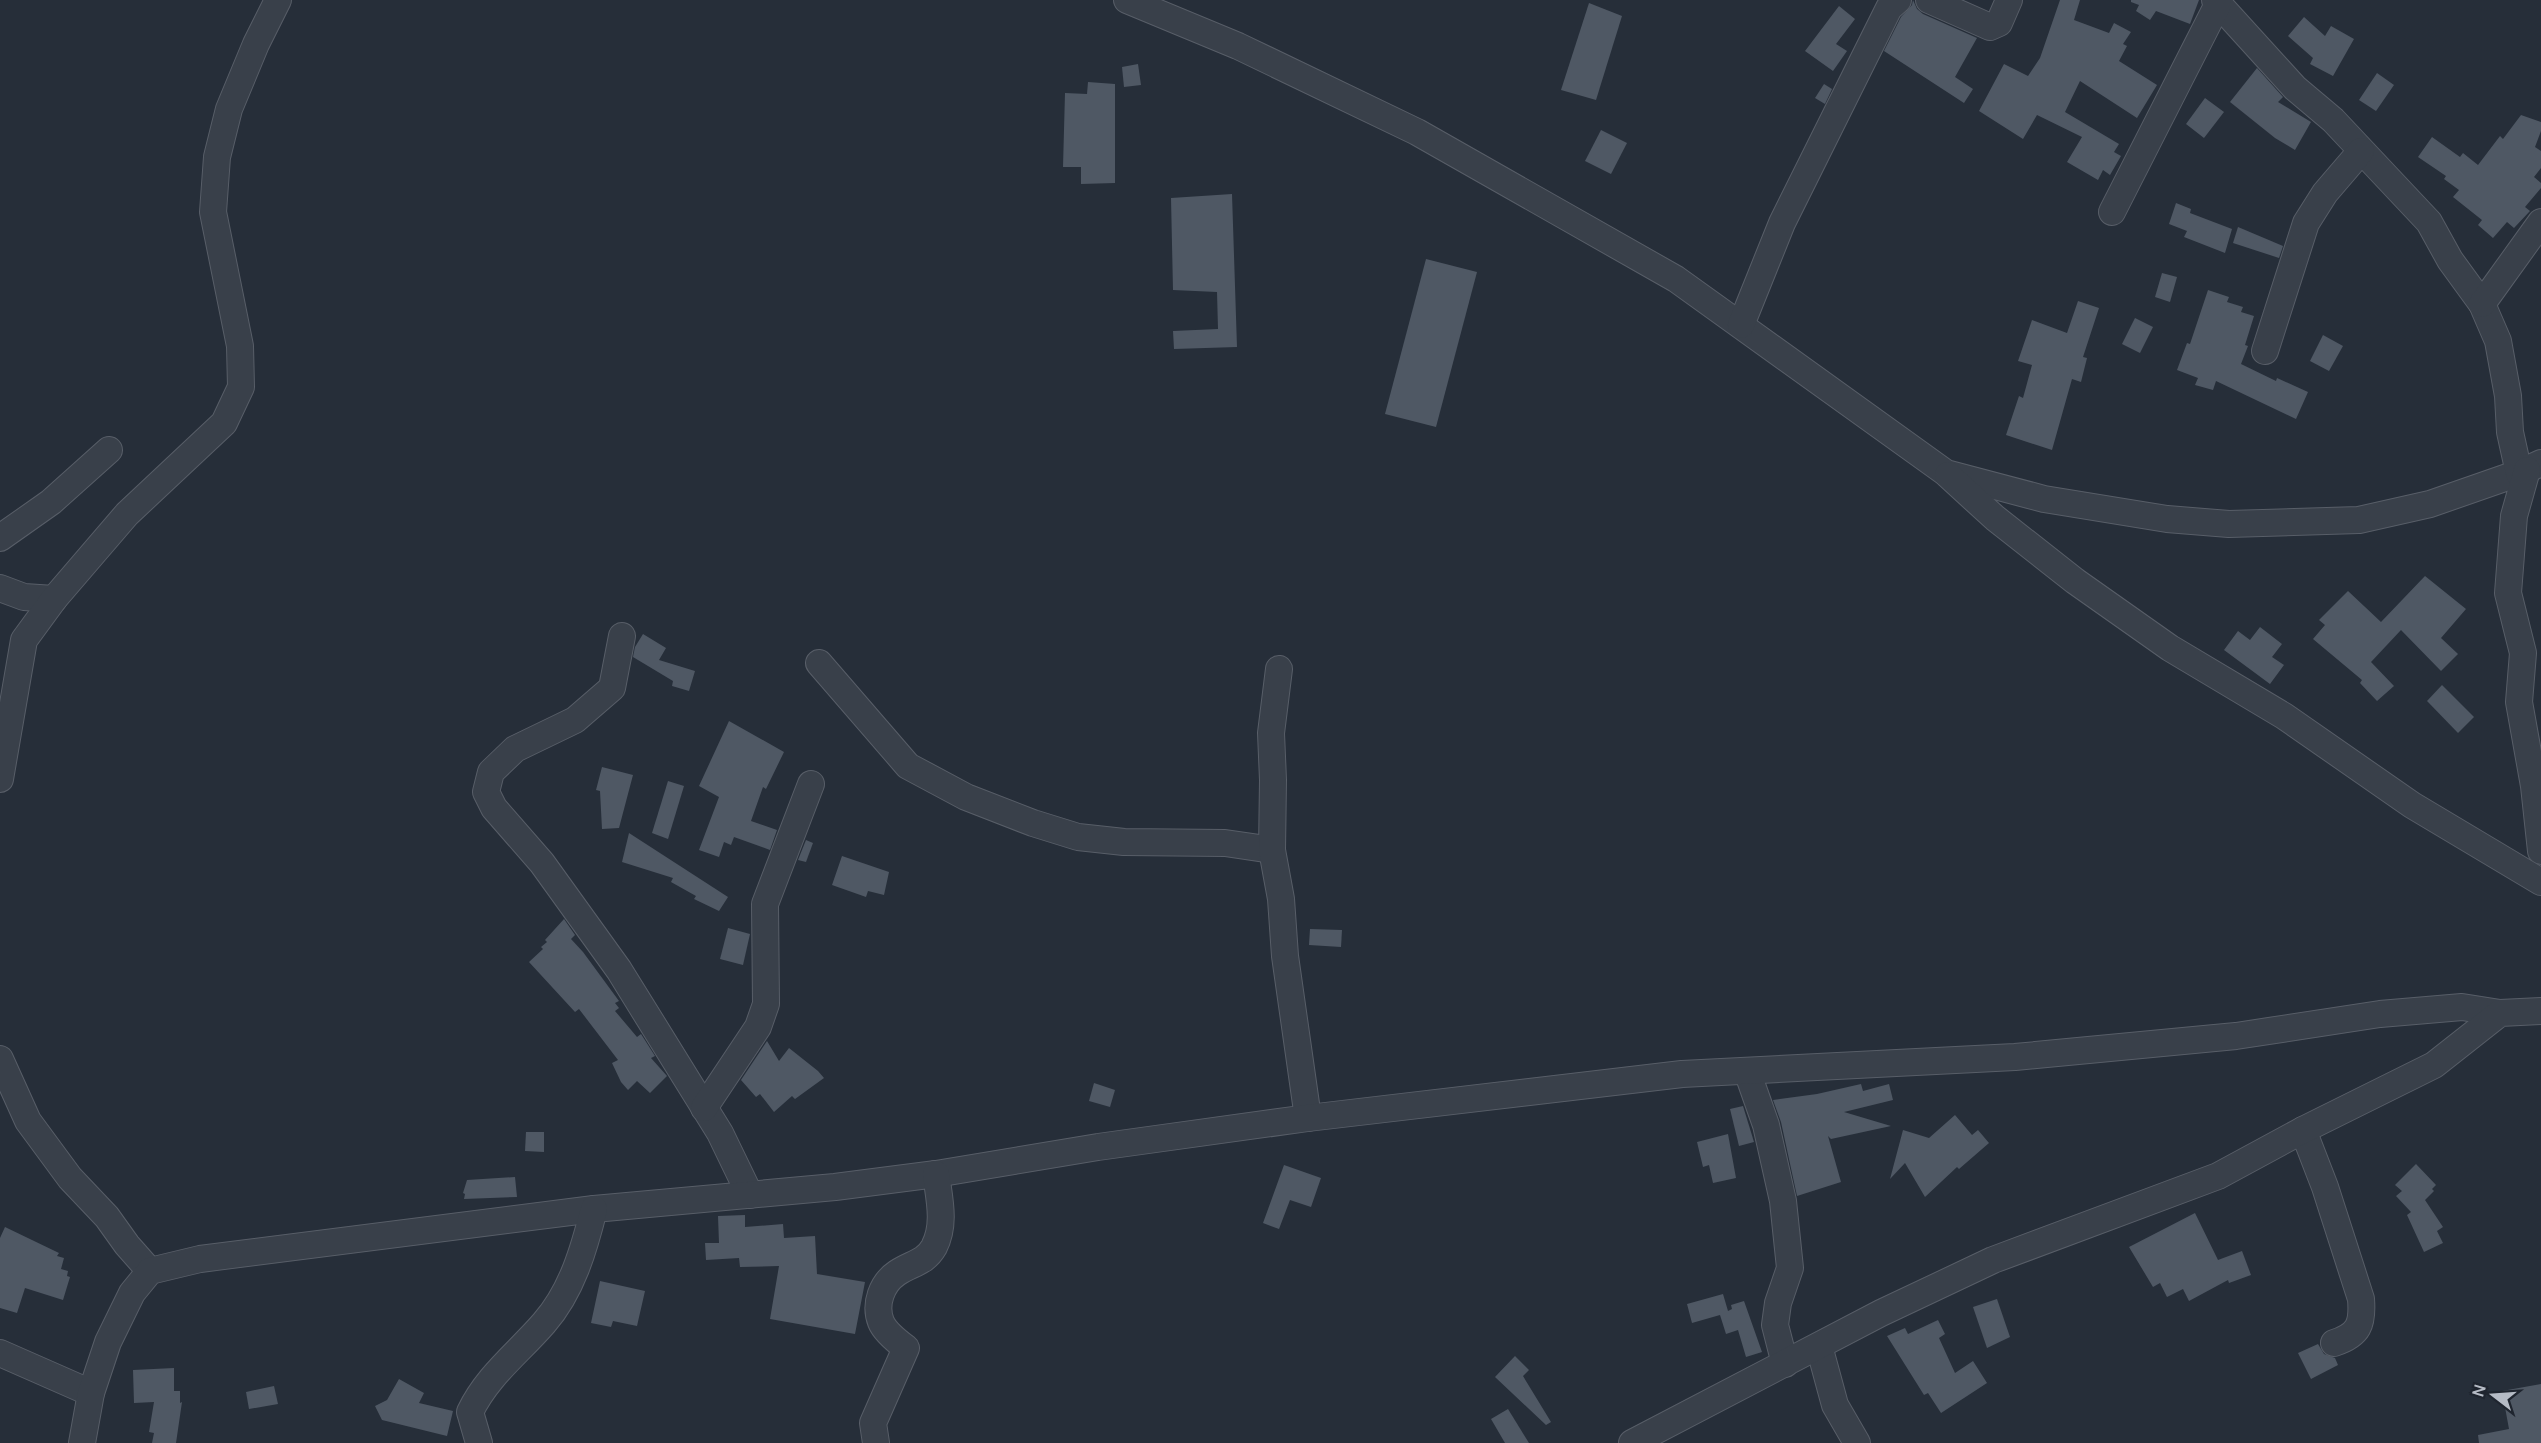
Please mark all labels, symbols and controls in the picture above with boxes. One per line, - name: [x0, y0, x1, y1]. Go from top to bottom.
- north arrow: [2463, 1365, 2523, 1425]
- text: N: [2466, 1382, 2491, 1399]

